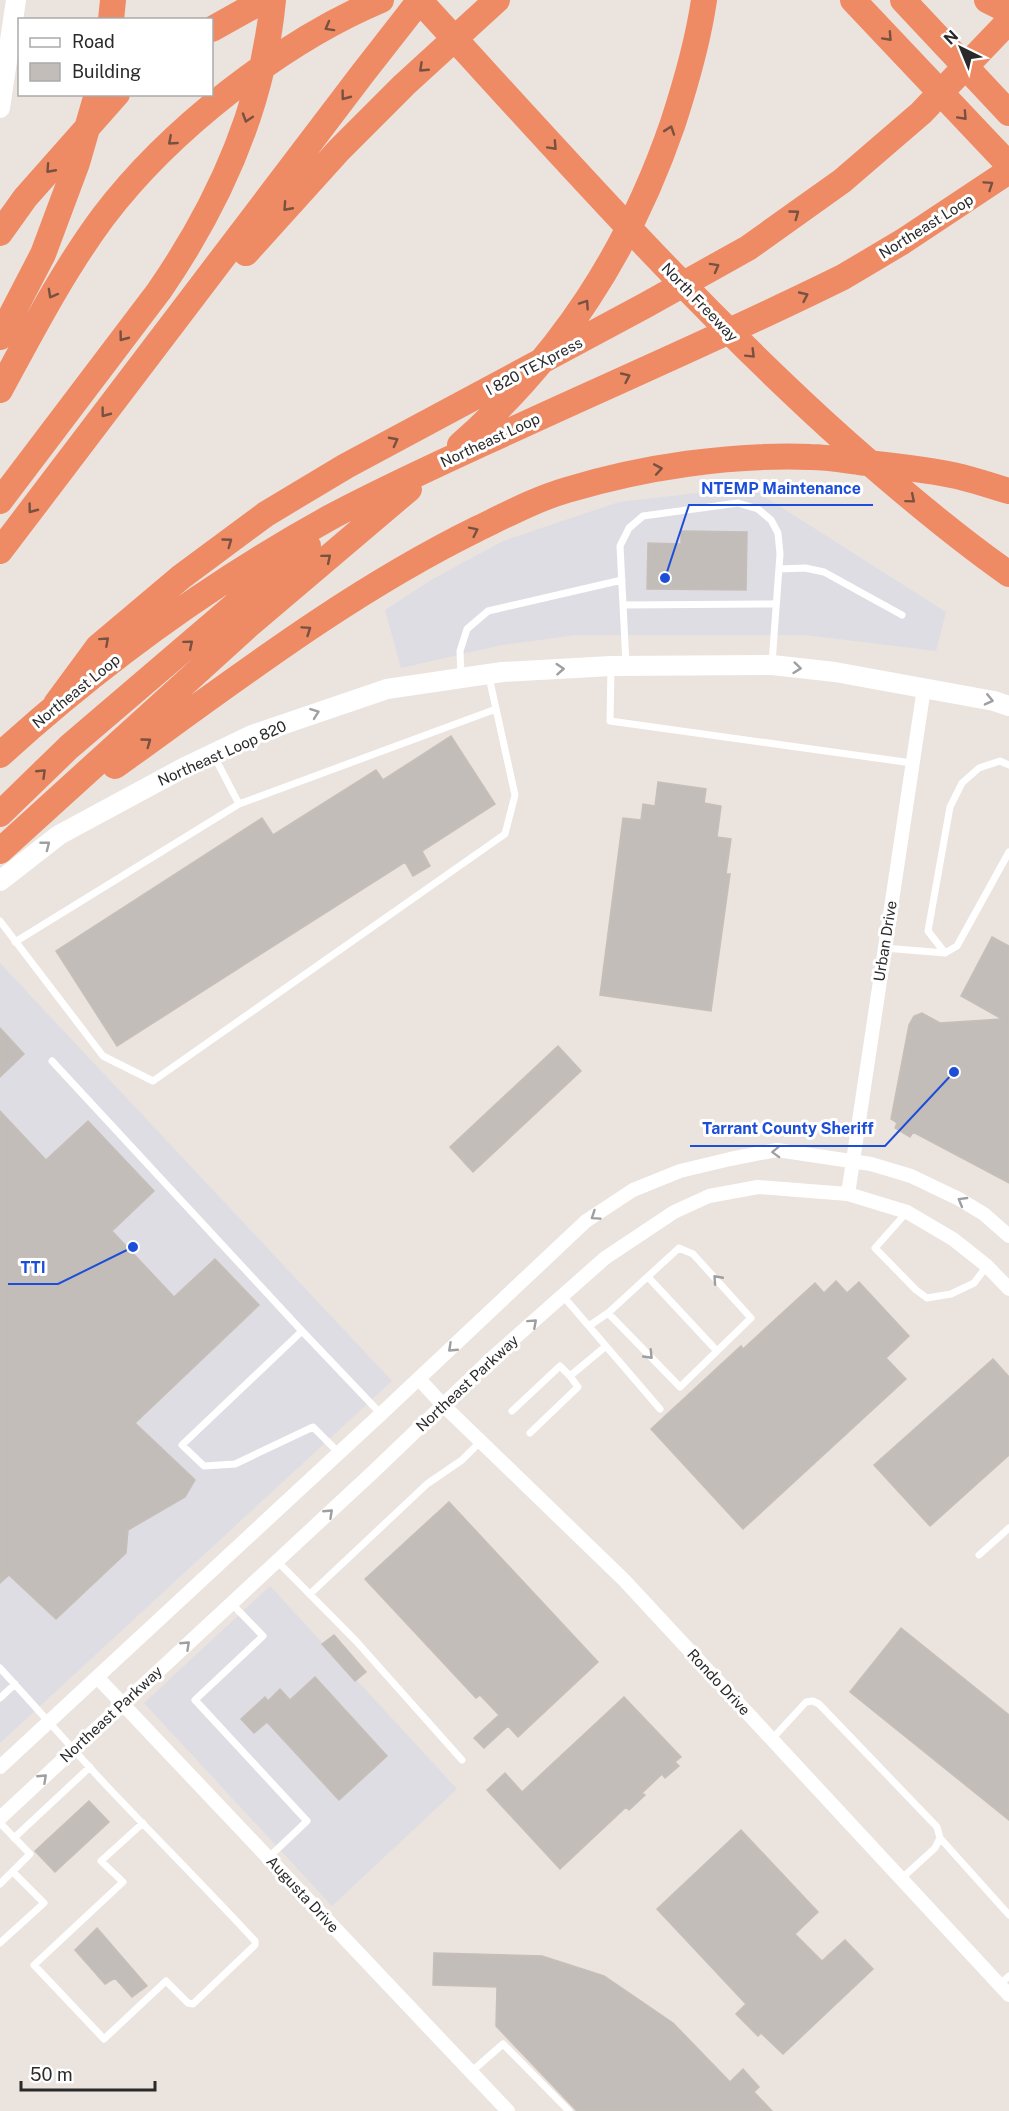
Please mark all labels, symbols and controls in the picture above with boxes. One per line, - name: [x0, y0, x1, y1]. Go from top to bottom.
- legend: [18, 18, 213, 96]
- north arrow: [931, 18, 991, 78]
- one-way arrow: [325, 20, 335, 31]
- text: N: [940, 26, 962, 49]
- one-way arrow: [881, 30, 892, 41]
- text: Road: [72, 31, 115, 52]
- one-way arrow: [419, 60, 430, 71]
- text: Building: [72, 61, 141, 82]
- one-way arrow: [342, 89, 353, 100]
- one-way arrow: [956, 110, 967, 120]
- one-way arrow: [242, 112, 255, 123]
- one-way arrow: [663, 125, 676, 136]
- one-way arrow: [168, 134, 179, 145]
- one-way arrow: [546, 139, 557, 150]
- one-way arrow: [46, 162, 57, 173]
- one-way arrow: [983, 181, 993, 193]
- street label: Northeast Loop: [876, 190, 976, 262]
- one-way arrow: [283, 201, 294, 211]
- one-way arrow: [789, 211, 800, 222]
- street label: North Freeway: [658, 259, 742, 345]
- one-way arrow: [709, 262, 719, 274]
- one-way arrow: [48, 288, 59, 298]
- one-way arrow: [797, 291, 808, 303]
- one-way arrow: [578, 300, 589, 311]
- one-way arrow: [120, 331, 131, 342]
- street label: I 820 TEXpress: [483, 334, 585, 398]
- one-way arrow: [744, 346, 755, 357]
- one-way arrow: [620, 372, 631, 384]
- one-way arrow: [102, 407, 113, 418]
- street label: Northeast Loop: [438, 410, 542, 470]
- one-way arrow: [388, 437, 398, 448]
- one-way arrow: [653, 463, 663, 476]
- callout: NTEMP Maintenance: [689, 471, 873, 505]
- text: NTEMP Maintenance: [701, 479, 861, 498]
- one-way arrow: [904, 492, 915, 503]
- one-way arrow: [28, 502, 39, 513]
- one-way arrow: [468, 526, 479, 538]
- one-way arrow: [221, 539, 232, 550]
- one-way arrow: [320, 554, 331, 565]
- one-way arrow: [300, 626, 311, 637]
- one-way arrow: [98, 637, 108, 648]
- one-way arrow: [182, 640, 193, 651]
- street label: Northeast Loop: [29, 650, 123, 731]
- one-way arrow: [792, 661, 801, 674]
- one-way arrow: [556, 662, 565, 675]
- one-way arrow: [984, 693, 994, 706]
- one-way arrow: [309, 707, 319, 720]
- street label: Northeast Loop 820: [155, 717, 289, 789]
- one-way arrow: [141, 738, 152, 749]
- one-way arrow: [35, 769, 46, 780]
- one-way arrow: [40, 842, 51, 853]
- street label: Urban Drive: [870, 899, 900, 983]
- callout: Tarrant County Sheriff: [690, 1112, 885, 1146]
- text: Tarrant County Sheriff: [702, 1119, 874, 1138]
- one-way arrow: [771, 1146, 780, 1158]
- one-way arrow: [958, 1197, 969, 1208]
- one-way arrow: [590, 1208, 601, 1219]
- callout: TTI: [8, 1250, 58, 1284]
- text: TTI: [20, 1258, 46, 1277]
- one-way arrow: [713, 1276, 724, 1286]
- one-way arrow: [526, 1319, 536, 1330]
- street label: Northeast Parkway: [413, 1331, 521, 1435]
- one-way arrow: [448, 1341, 458, 1352]
- one-way arrow: [642, 1349, 653, 1359]
- one-way arrow: [322, 1509, 333, 1520]
- one-way arrow: [179, 1641, 189, 1652]
- street label: Rondo Drive: [684, 1646, 754, 1718]
- street label: Northeast Parkway: [57, 1662, 165, 1766]
- one-way arrow: [36, 1774, 47, 1785]
- street label: Augusta Drive: [263, 1852, 343, 1936]
- scale bar: [21, 2054, 154, 2092]
- text: 50 m: [30, 2064, 73, 2085]

